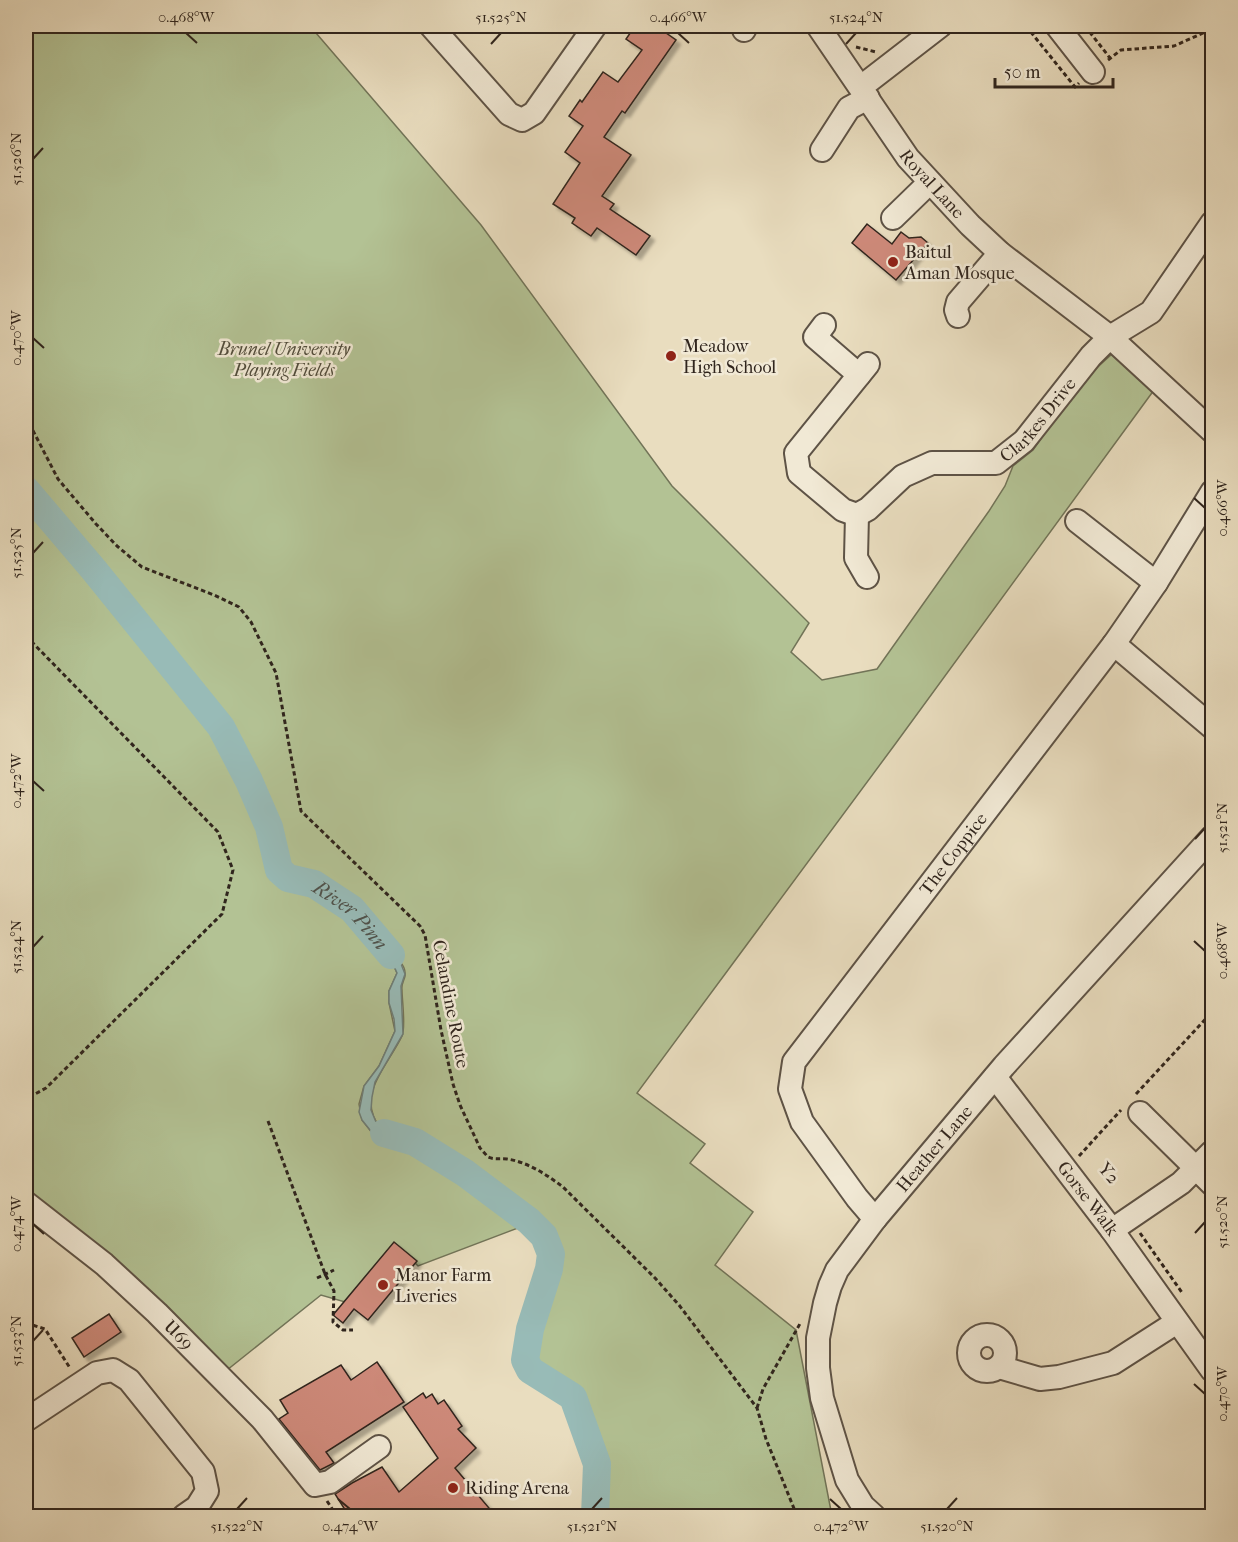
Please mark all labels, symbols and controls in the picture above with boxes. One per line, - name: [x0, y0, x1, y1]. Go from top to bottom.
- text: 0.468°W: [158, 8, 215, 26]
- text: 51.525°N: [475, 8, 527, 26]
- text: 0.466°W: [650, 8, 708, 26]
- text: 51.524°N: [829, 8, 884, 26]
- scale bar: [995, 51, 1114, 89]
- text: 50 m: [1004, 62, 1041, 83]
- text: 51.526°N: [7, 132, 25, 186]
- street label: Royal Lane: [894, 146, 969, 223]
- place label: Baitul Aman Mosque: [904, 242, 1015, 284]
- marker: Baitul Aman Mosque: [886, 255, 900, 269]
- text: 0.470°W: [7, 309, 25, 366]
- place label: Meadow High School: [683, 336, 776, 378]
- park label: Brunel University Playing Fields: [217, 339, 351, 381]
- marker: Meadow High School: [664, 349, 678, 363]
- street label: Clarkes Drive: [996, 374, 1081, 467]
- text: 0.466°W: [1213, 478, 1231, 536]
- text: 51.525°N: [7, 527, 25, 579]
- text: 0.472°W: [7, 752, 25, 809]
- text: 51.521°N: [1213, 802, 1231, 853]
- street label: The Coppice: [916, 809, 992, 899]
- water label: River Pinn: [307, 875, 392, 954]
- text: 51.524°N: [7, 919, 25, 974]
- text: 0.468°W: [1213, 922, 1231, 979]
- street label: Celandine Route: [428, 938, 473, 1070]
- street label: Heather Lane: [892, 1101, 977, 1196]
- street label: Gorse Walk: [1053, 1158, 1123, 1241]
- street label: Y2: [1093, 1158, 1124, 1188]
- text: 0.474°W: [7, 1195, 25, 1252]
- text: 51.520°N: [1213, 1195, 1231, 1249]
- place label: Manor Farm Liveries: [395, 1265, 491, 1307]
- marker: Manor Farm Liveries: [376, 1278, 390, 1292]
- text: 51.523°N: [7, 1315, 25, 1367]
- street label: U69: [159, 1316, 197, 1354]
- text: 0.470°W: [1213, 1365, 1231, 1422]
- place label: Riding Arena: [465, 1478, 570, 1499]
- marker: Riding Arena: [446, 1481, 460, 1495]
- text: 51.522°N: [211, 1517, 264, 1535]
- text: 0.474°W: [322, 1517, 379, 1535]
- text: 51.521°N: [567, 1517, 618, 1535]
- text: 0.472°W: [813, 1517, 870, 1535]
- text: 51.520°N: [920, 1517, 974, 1535]

